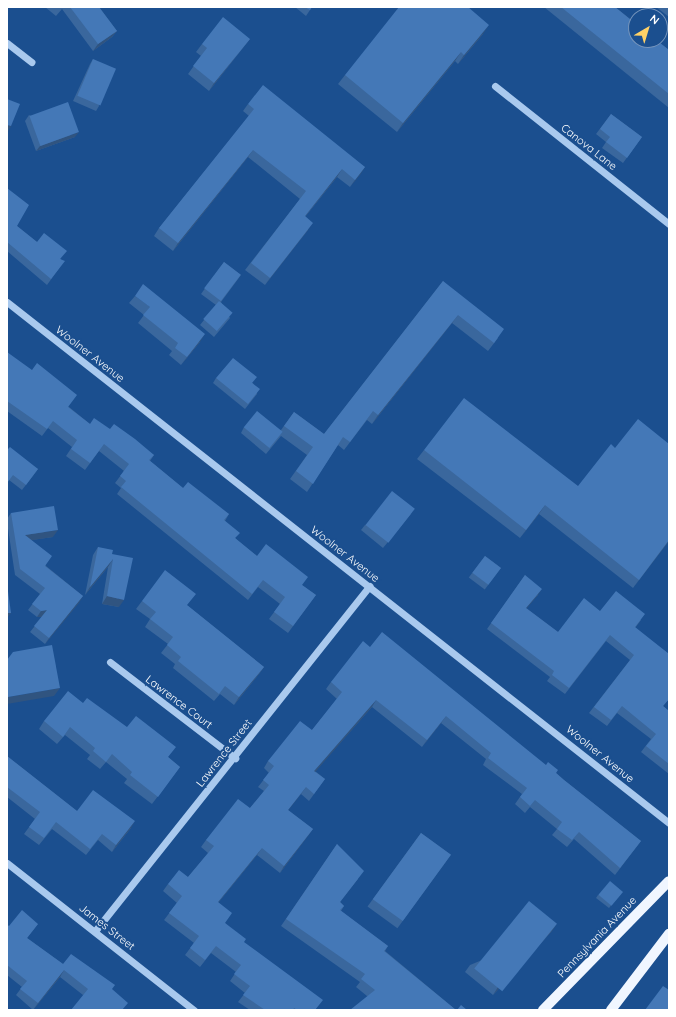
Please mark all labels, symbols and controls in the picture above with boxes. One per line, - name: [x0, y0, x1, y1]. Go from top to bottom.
- north arrow: [628, 8, 668, 48]
- text: N: [647, 11, 662, 27]
- street label: Canova Lane: [558, 121, 620, 173]
- street label: Woolner Avenue: [53, 323, 127, 385]
- street label: Woolner Avenue: [308, 523, 382, 585]
- street label: Lawrence Court: [143, 673, 215, 731]
- street label: Lawrence Street: [193, 717, 255, 789]
- street label: Woolner Avenue: [563, 723, 637, 785]
- street label: Pennsylvania Avenue: [555, 894, 639, 980]
- street label: James Street: [76, 901, 138, 953]

